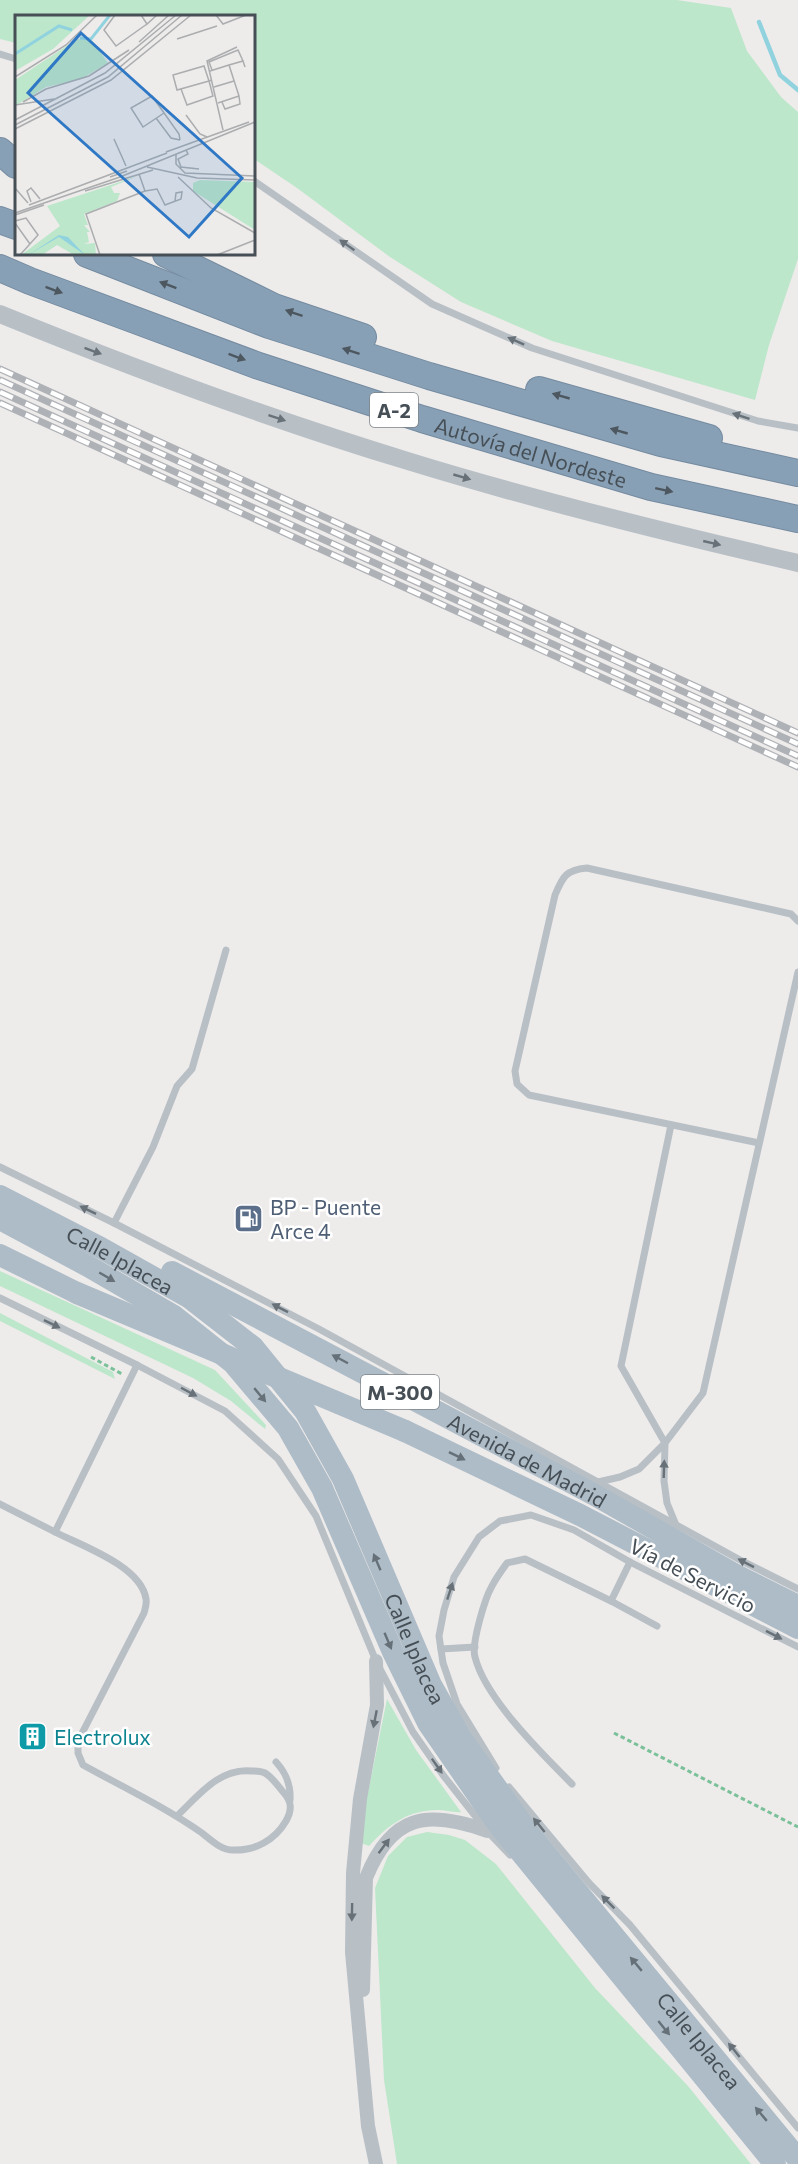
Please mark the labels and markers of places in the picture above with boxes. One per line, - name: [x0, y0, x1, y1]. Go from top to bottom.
- place label: BP - Puente Arce 4: [270, 1194, 381, 1243]
- fuel station icon: BP - Puente Arce 4: [233, 1202, 265, 1234]
- building icon: Electrolux: [17, 1720, 49, 1752]
- place label: Electrolux: [54, 1724, 151, 1749]

